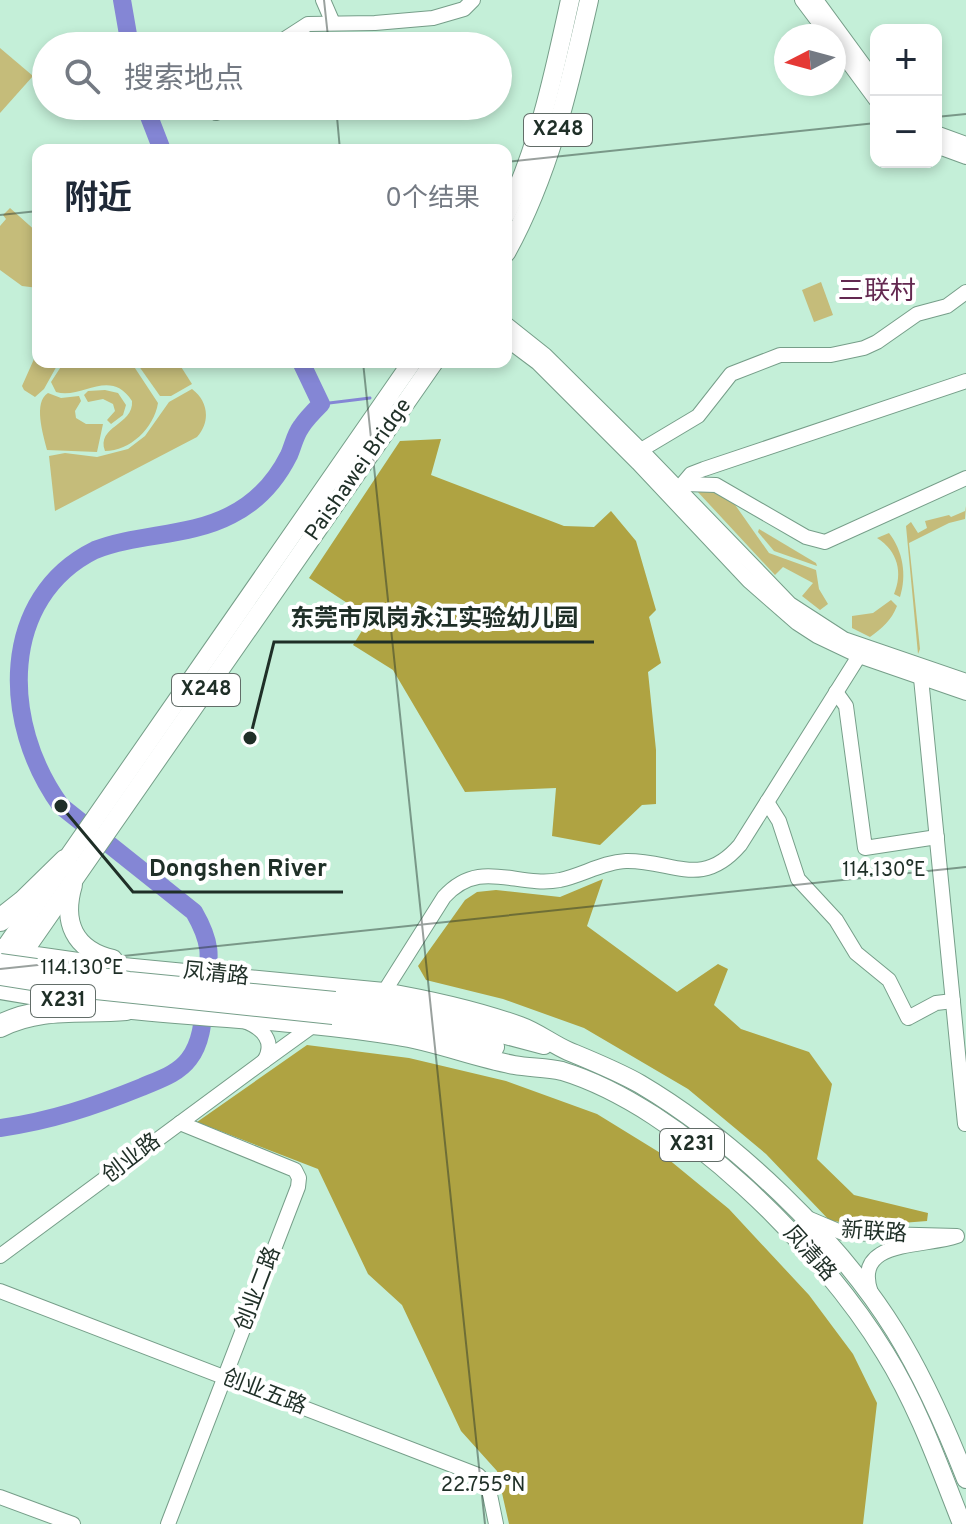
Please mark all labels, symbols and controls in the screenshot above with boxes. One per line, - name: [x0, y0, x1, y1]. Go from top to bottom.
- north arrow: [774, 24, 846, 96]
- map controls: [870, 24, 942, 168]
- button: +: [870, 24, 942, 96]
- search box: [32, 32, 512, 120]
- icon: search: [60, 54, 104, 98]
- text: 搜索地点: [124, 62, 244, 99]
- button: −: [870, 96, 942, 168]
- road number: X248: [524, 114, 592, 146]
- text: 附近: [64, 179, 132, 222]
- text: 0个结果: [385, 183, 480, 216]
- district label: 三联村: [838, 276, 916, 309]
- street label: Paishawei Bridge: [300, 394, 418, 546]
- callout: 东莞市凤岗永江实验幼儿园: [274, 594, 594, 642]
- text: 东莞市凤岗永江实验幼儿园: [290, 605, 578, 635]
- road number: X248: [172, 674, 240, 706]
- callout: Dongshen River: [133, 844, 343, 892]
- text: Dongshen River: [149, 855, 327, 885]
- text: 114.130°E: [842, 858, 926, 884]
- text: 114.130°E: [40, 956, 124, 982]
- street label: 凤清路: [182, 958, 250, 992]
- road number: X231: [31, 985, 95, 1017]
- street label: 创业路: [98, 1128, 166, 1190]
- road number: X231: [660, 1129, 724, 1161]
- street label: 新联路: [840, 1217, 908, 1249]
- street label: 凤清路: [777, 1220, 841, 1288]
- street label: 创业二路: [231, 1243, 287, 1335]
- street label: 创业五路: [218, 1365, 310, 1421]
- text: 22.755°N: [441, 1473, 525, 1499]

